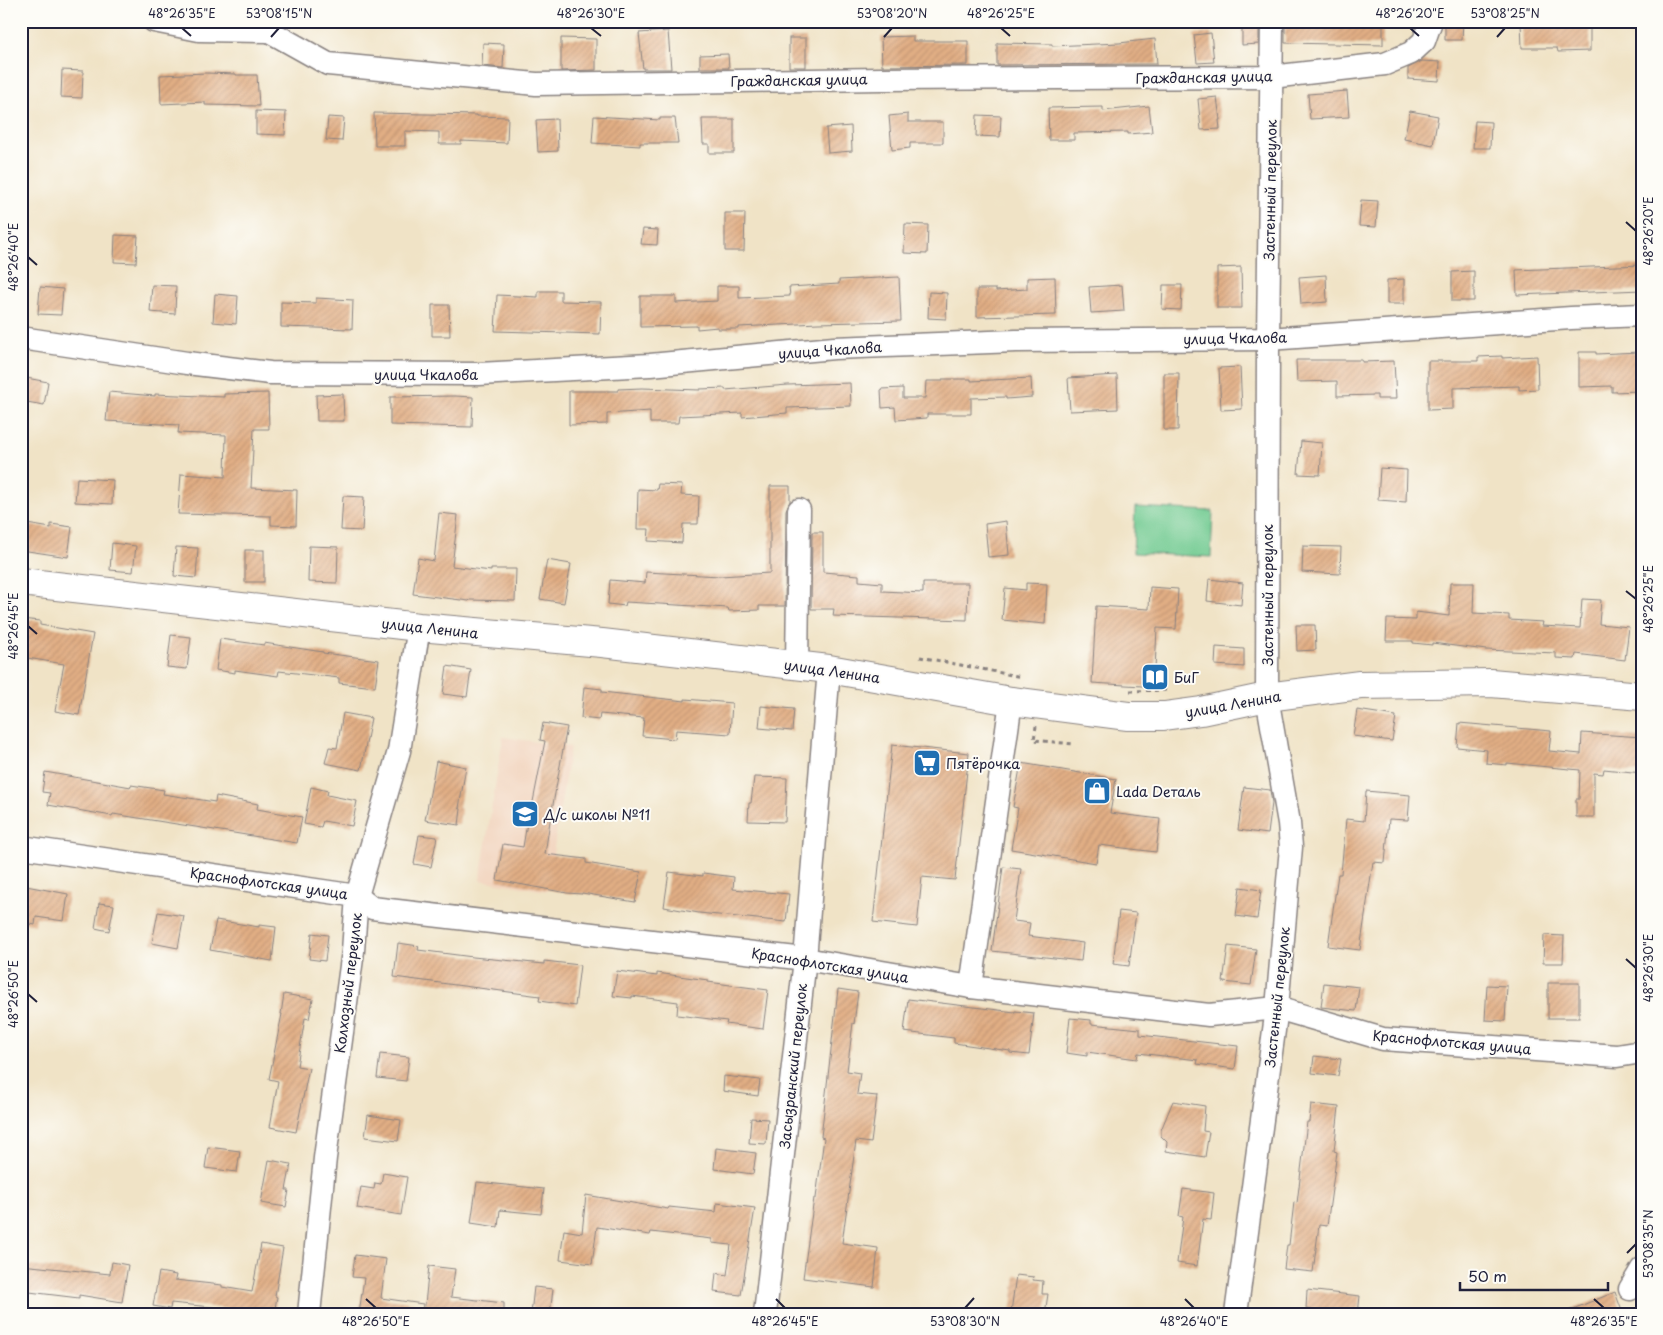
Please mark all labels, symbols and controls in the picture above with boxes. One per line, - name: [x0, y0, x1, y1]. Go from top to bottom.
- text: 48°26'35"E: [148, 4, 216, 22]
- text: 53°08'15"N: [246, 4, 312, 22]
- text: 48°26'30"E: [557, 4, 625, 22]
- text: 53°08'20"N: [857, 4, 927, 22]
- text: 48°26'25"E: [967, 4, 1035, 22]
- text: 48°26'20"E: [1375, 4, 1445, 22]
- text: 53°08'25"N: [1470, 4, 1540, 22]
- street label: Гражданская улица: [1135, 65, 1273, 89]
- street label: Гражданская улица: [730, 68, 868, 92]
- street label: Застенный переулок: [1258, 119, 1282, 262]
- text: 48°26'20"E: [1639, 196, 1657, 266]
- text: 48°26'40"E: [4, 223, 22, 291]
- street label: улица Чкалова: [1183, 327, 1287, 349]
- street label: улица Чкалова: [777, 336, 883, 364]
- street label: улица Чкалова: [374, 364, 478, 385]
- street label: Застенный переулок: [1257, 524, 1278, 667]
- text: 48°26'25"E: [1639, 565, 1657, 633]
- text: 48°26'45"E: [4, 592, 22, 660]
- street label: улица Ленина: [381, 612, 480, 644]
- street label: улица Ленина: [782, 654, 882, 688]
- library icon: БиГ: [1140, 662, 1170, 692]
- place label: БиГ: [1174, 667, 1199, 688]
- street label: улица Ленина: [1183, 685, 1283, 723]
- supermarket icon: Пятёрочка: [912, 748, 942, 778]
- place label: Пятёрочка: [946, 753, 1020, 774]
- shop icon: Lada Dеталь: [1082, 776, 1112, 806]
- place label: Lada Dеталь: [1116, 781, 1201, 802]
- school or university icon: Д/с школы №11: [510, 799, 540, 829]
- place label: Д/с школы №11: [543, 804, 650, 825]
- street label: Краснофлотская улица: [189, 862, 349, 904]
- street label: Колхозный переулок: [329, 911, 367, 1054]
- street label: Застенный переулок: [1259, 925, 1295, 1069]
- text: 48°26'30"E: [1639, 934, 1657, 1002]
- street label: Краснофлотская улица: [750, 942, 910, 988]
- text: 48°26'50"E: [4, 960, 22, 1028]
- street label: Засызранский переулок: [774, 982, 812, 1151]
- street label: Краснофлотская улица: [1372, 1025, 1532, 1059]
- text: 53°08'35"N: [1639, 1209, 1657, 1279]
- scale bar: [1460, 1260, 1608, 1292]
- text: 50 m: [1468, 1264, 1507, 1287]
- text: 48°26'50"E: [342, 1312, 410, 1330]
- text: 48°26'45"E: [751, 1312, 819, 1330]
- text: 53°08'30"N: [930, 1312, 1000, 1330]
- text: 48°26'40"E: [1160, 1312, 1228, 1330]
- text: 48°26'35"E: [1570, 1312, 1638, 1330]

